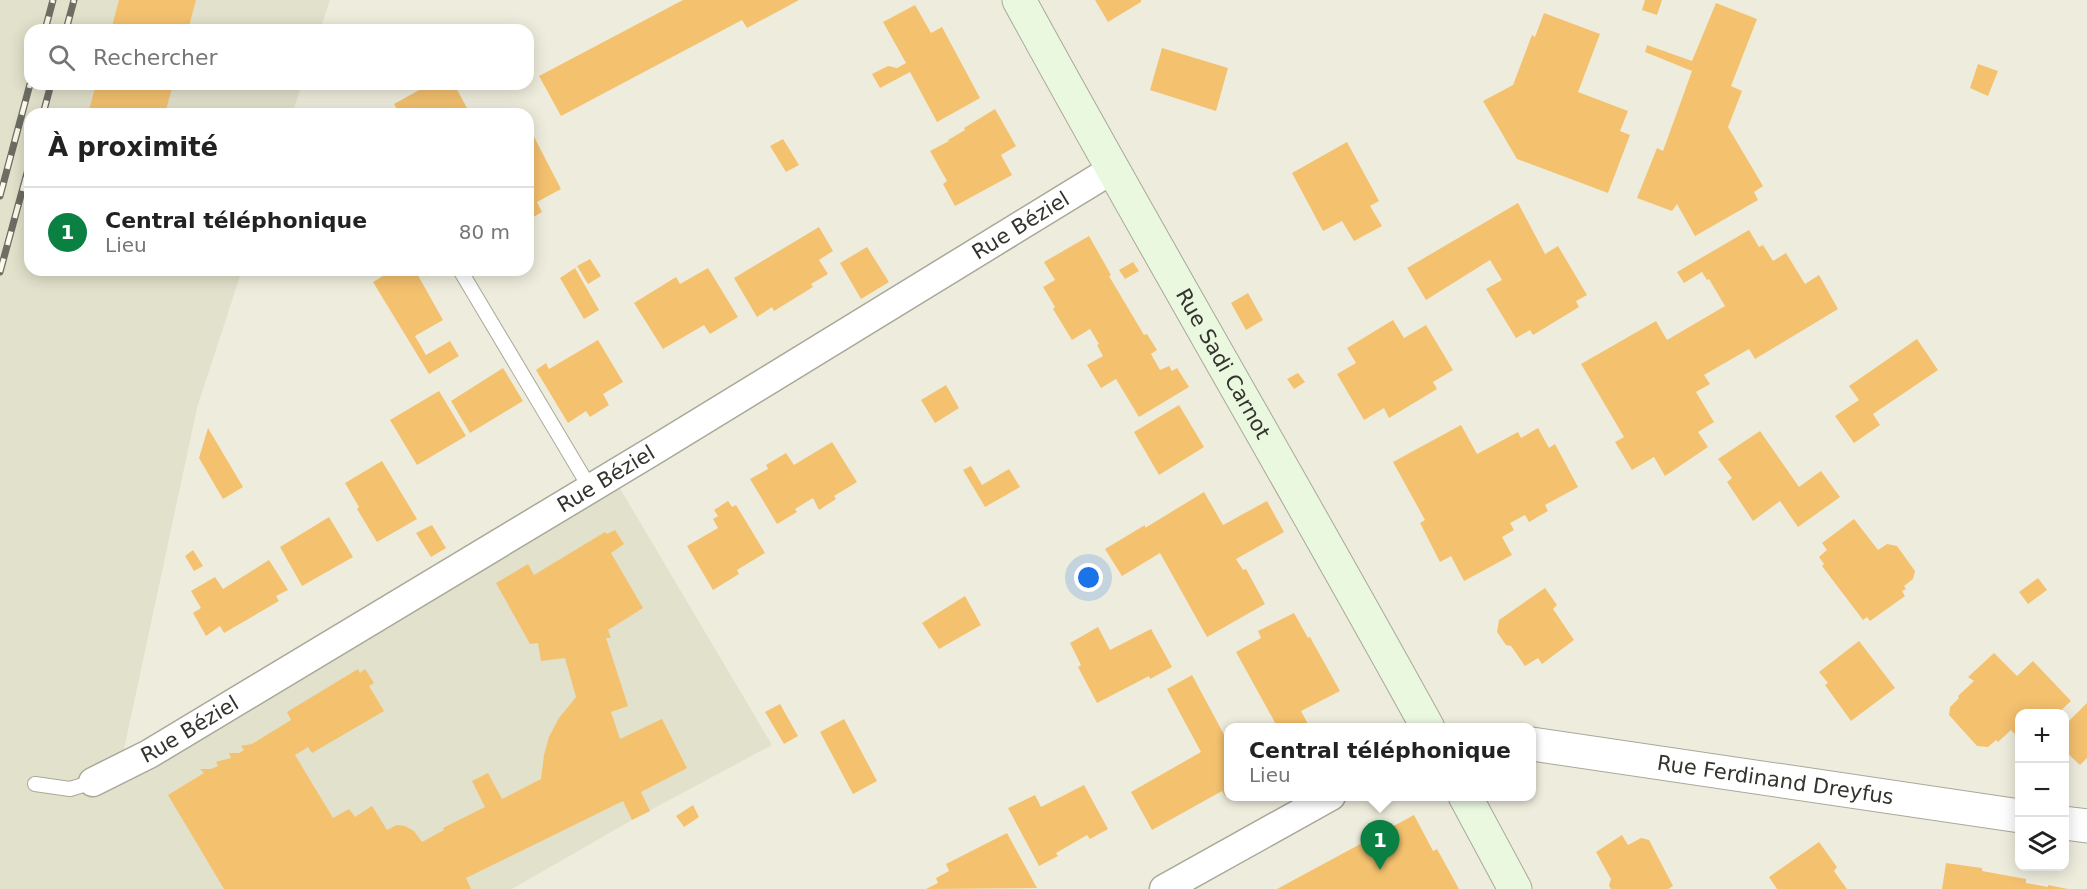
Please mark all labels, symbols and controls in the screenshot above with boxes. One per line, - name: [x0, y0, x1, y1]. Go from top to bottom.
- search box: [24, 24, 534, 90]
- icon: search: [45, 41, 78, 74]
- text: Rechercher: [93, 45, 218, 70]
- text: À proximité: [48, 132, 218, 162]
- street label: Rue Béziel: [968, 187, 1074, 264]
- text: Central téléphonique: [105, 208, 367, 233]
- text: 1: [61, 220, 74, 244]
- text: 80 m: [459, 220, 510, 244]
- text: Lieu: [105, 233, 147, 257]
- street label: Rue Sadi Carnot: [1171, 284, 1275, 443]
- street label: Rue Béziel: [553, 441, 659, 518]
- your location: [1074, 563, 1103, 592]
- street label: Rue Béziel: [137, 691, 243, 768]
- map controls: [2015, 709, 2069, 871]
- button: +: [2015, 709, 2069, 763]
- popup: [1224, 723, 1536, 801]
- text: Central téléphonique: [1249, 738, 1511, 763]
- street label: Rue Ferdinand Dreyfus: [1655, 751, 1895, 809]
- text: Lieu: [1249, 763, 1291, 787]
- button: −: [2015, 763, 2069, 817]
- button: layers: [2015, 817, 2069, 871]
- pin: 1: [1360, 820, 1400, 870]

